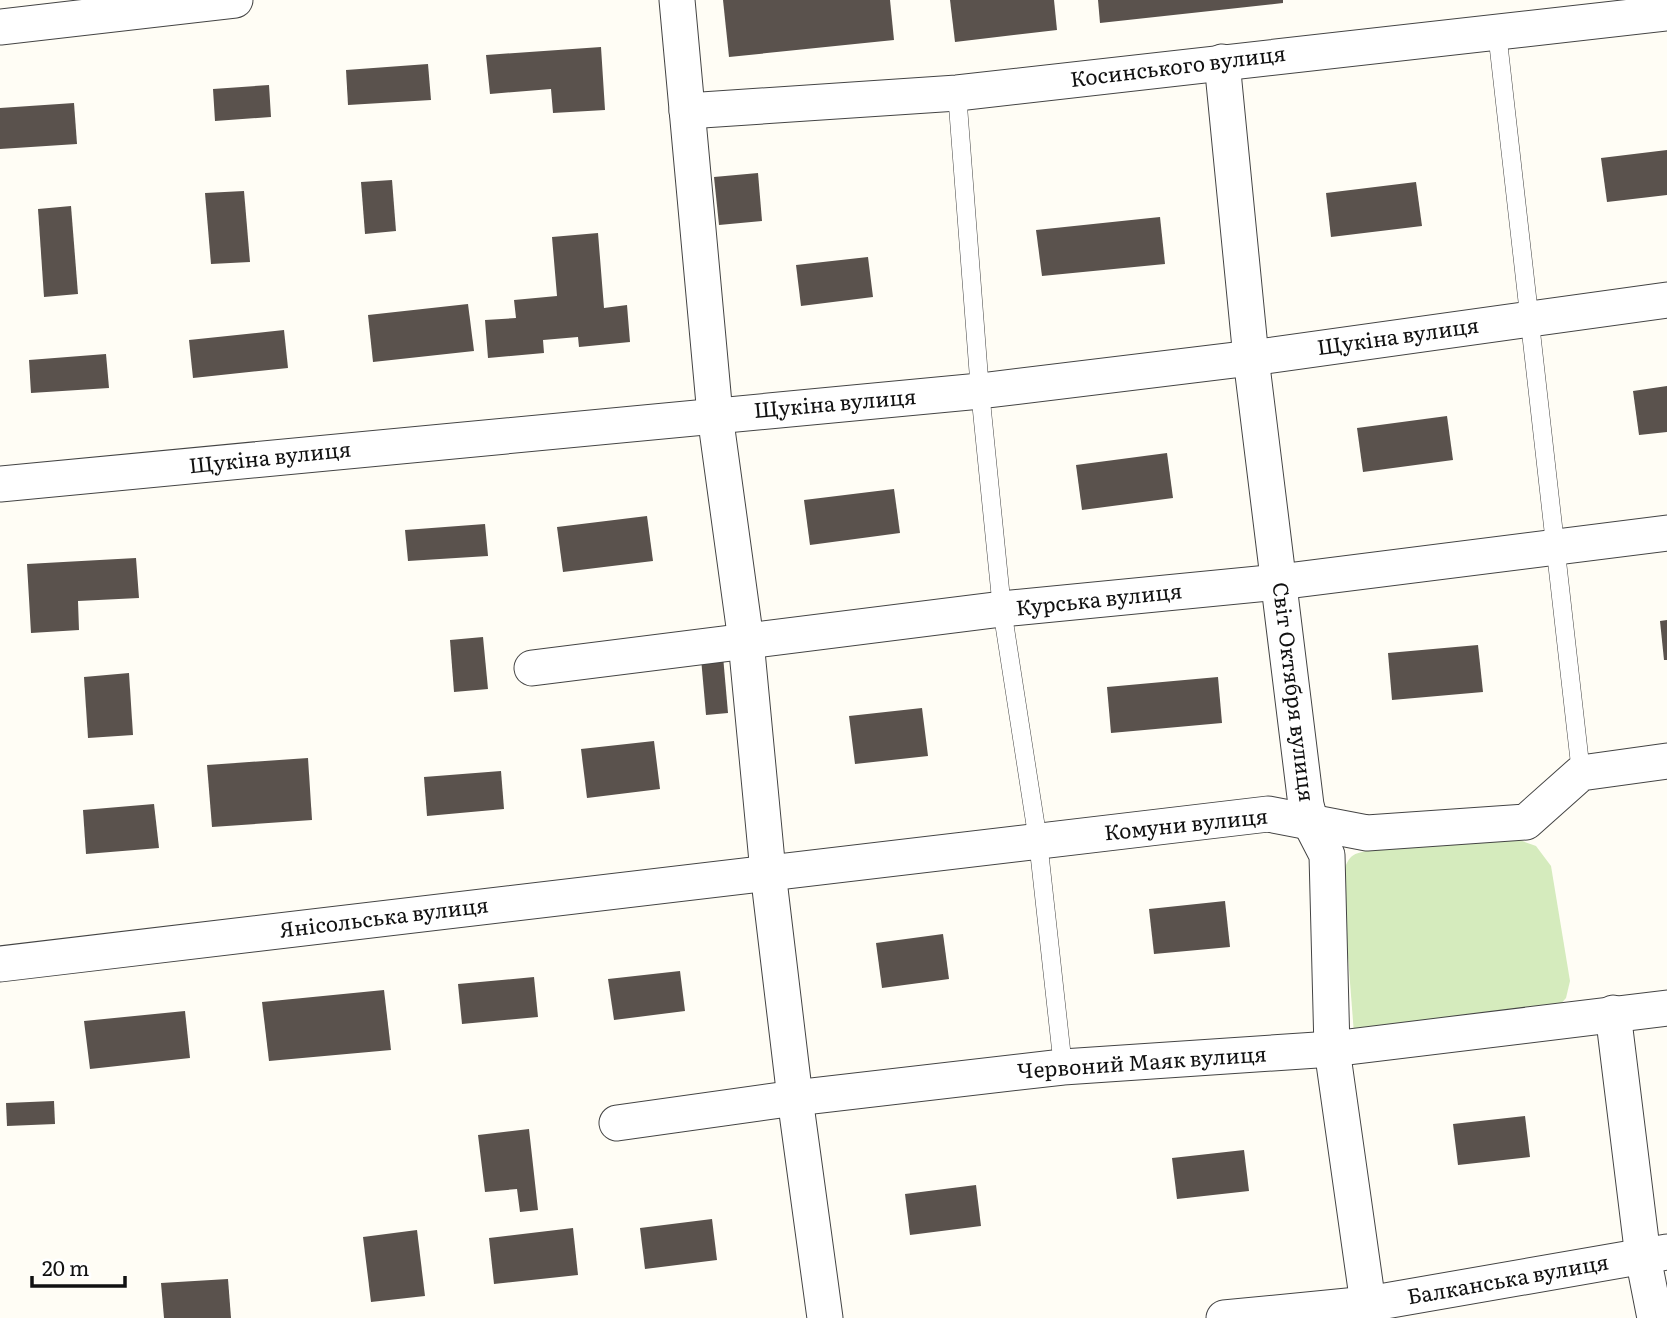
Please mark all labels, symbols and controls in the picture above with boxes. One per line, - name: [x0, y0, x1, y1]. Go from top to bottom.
- street label: Косинського вулиця: [1068, 36, 1287, 93]
- street label: Щукіна вулиця: [1315, 308, 1481, 361]
- street label: Щукіна вулиця: [752, 379, 917, 424]
- street label: Щукіна вулиця: [187, 432, 352, 479]
- street label: Курська вулиця: [1014, 573, 1183, 622]
- street label: Світ Октября вулиця: [1267, 580, 1324, 803]
- street label: Комуни вулиця: [1102, 798, 1269, 847]
- street label: Янісольська вулиця: [277, 887, 490, 944]
- street label: Червоний Маяк вулиця: [1016, 1036, 1268, 1085]
- scale bar: [32, 1244, 124, 1288]
- street label: Балканська вулиця: [1404, 1245, 1611, 1311]
- text: 20 m: [42, 1251, 89, 1282]

